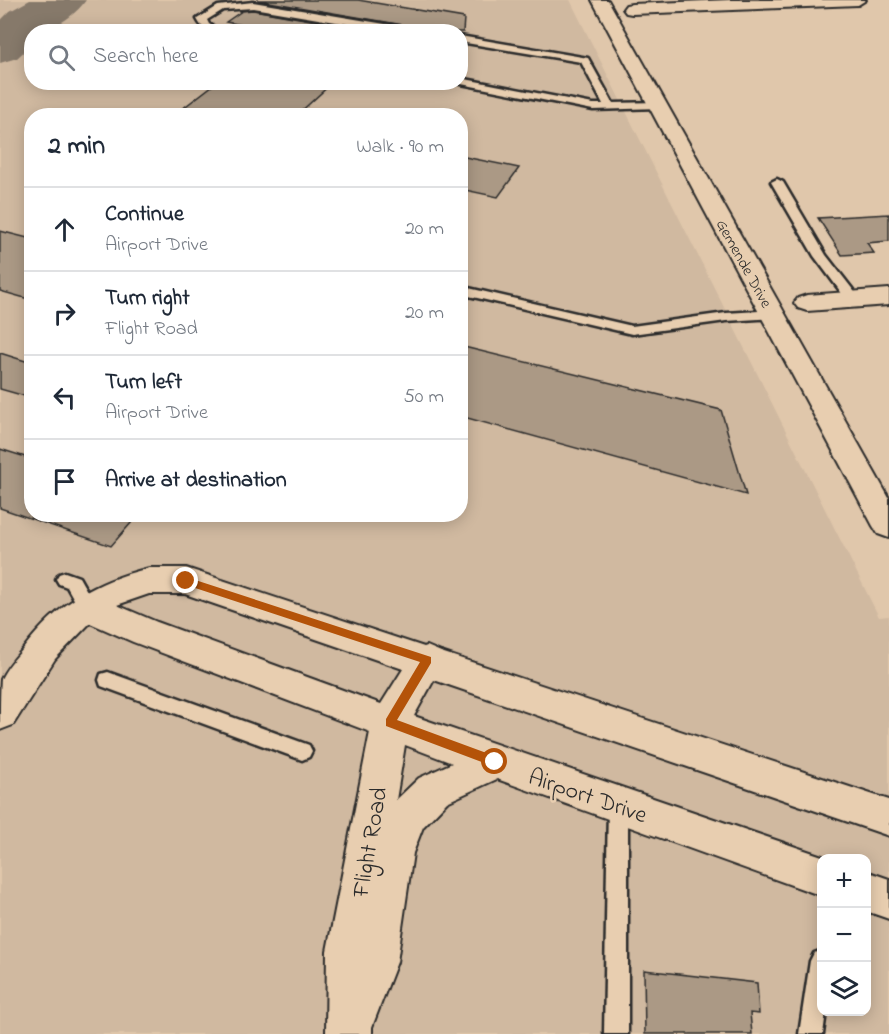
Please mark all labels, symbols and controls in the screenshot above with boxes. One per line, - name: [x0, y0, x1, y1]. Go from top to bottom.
- search box: [24, 24, 468, 90]
- icon: search: [45, 41, 78, 74]
- text: Search here: [93, 41, 198, 73]
- text: 2 min: [48, 128, 105, 166]
- text: Walk · 90 m: [356, 133, 444, 162]
- text: Continue: [105, 199, 184, 231]
- icon: ahead: [48, 213, 81, 246]
- text: 20 m: [405, 215, 444, 244]
- street label: Gemende Drive: [709, 215, 778, 313]
- text: Airport Drive: [105, 231, 208, 260]
- text: Turn right: [105, 283, 190, 315]
- icon: right: [48, 297, 81, 330]
- text: 20 m: [405, 299, 444, 328]
- text: Flight Road: [105, 315, 198, 344]
- text: Turn left: [105, 367, 182, 399]
- icon: left: [48, 381, 81, 414]
- text: 50 m: [403, 383, 444, 412]
- text: Airport Drive: [105, 399, 208, 428]
- icon: arrive: [48, 465, 81, 498]
- text: Arrive at destination: [105, 465, 287, 497]
- route end: [172, 567, 198, 593]
- route start: [481, 748, 507, 774]
- street label: Airport Drive: [523, 761, 652, 834]
- street label: Flight Road: [344, 784, 398, 901]
- map controls: [817, 854, 871, 1016]
- button: +: [817, 854, 871, 908]
- button: −: [817, 908, 871, 962]
- button: layers: [817, 962, 871, 1016]

